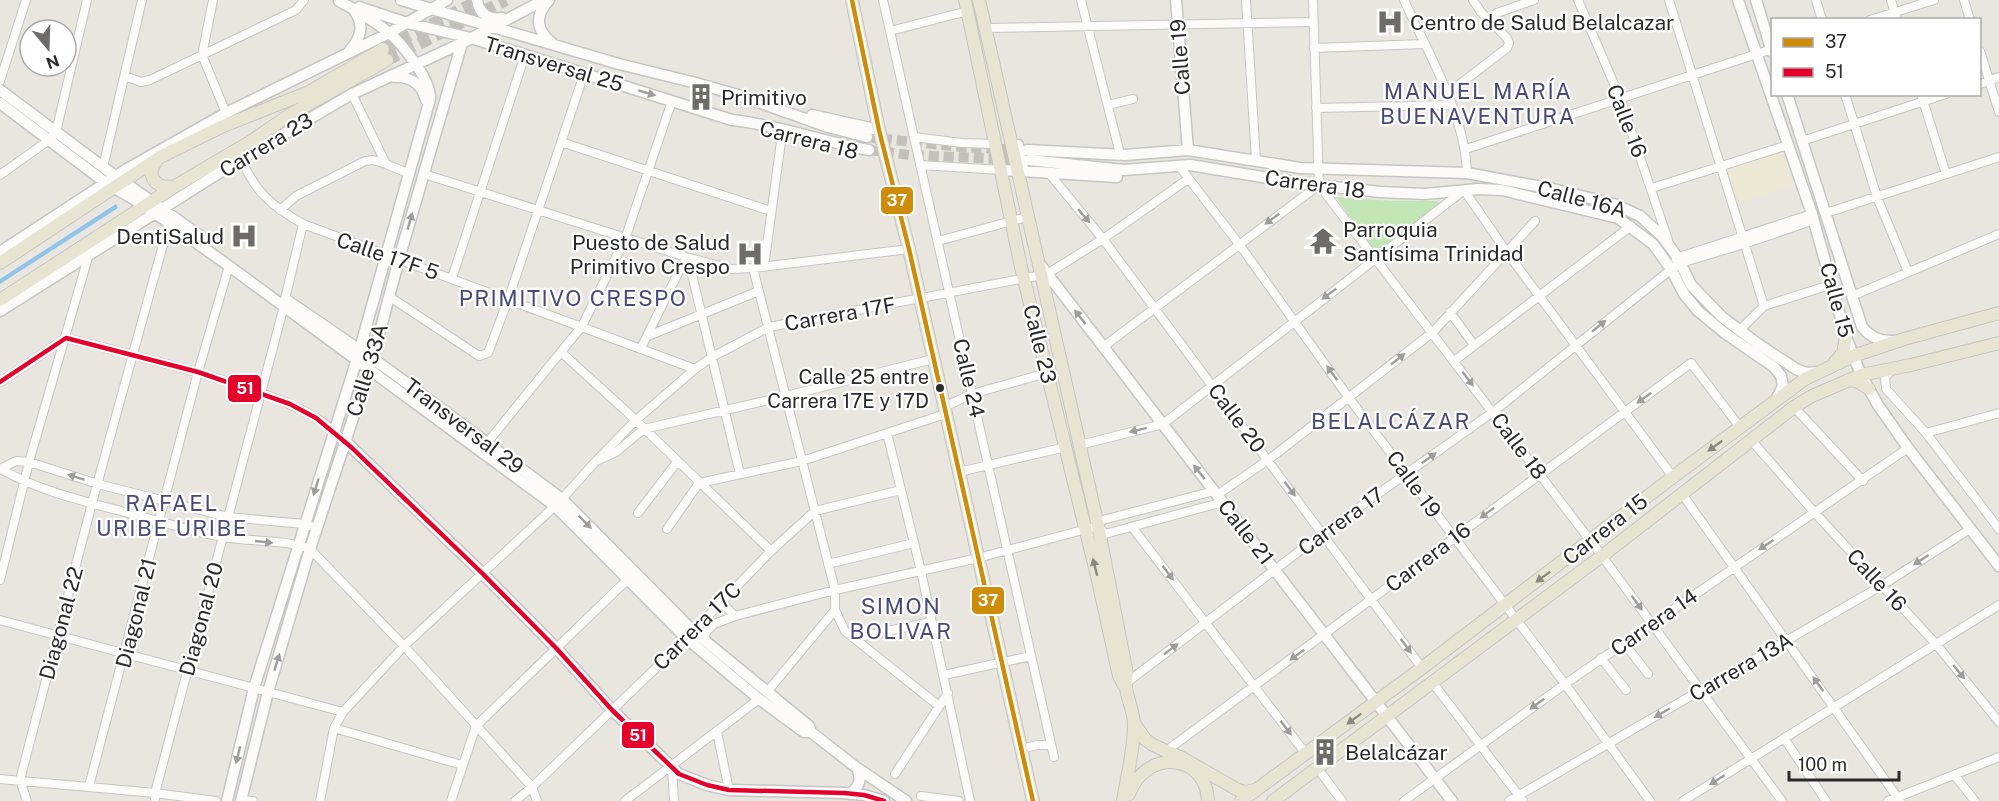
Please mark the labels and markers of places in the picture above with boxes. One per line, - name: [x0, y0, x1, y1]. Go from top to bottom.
- hospital icon: Centro de Salud Belalcazar: [1375, 7, 1405, 37]
- place label: Centro de Salud Belalcazar: [1410, 10, 1674, 35]
- building icon: Primitivo: [686, 82, 716, 112]
- place label: Primitivo: [721, 85, 807, 110]
- place label: Parroquia Santísima Trinidad: [1343, 217, 1524, 266]
- hospital icon: DentiSalud: [229, 221, 259, 251]
- place label: DentiSalud: [116, 224, 224, 249]
- temple icon: Parroquia Santísima Trinidad: [1308, 226, 1338, 256]
- place label: Puesto de Salud Primitivo Crespo: [570, 230, 730, 279]
- hospital icon: Puesto de Salud Primitivo Crespo: [735, 239, 765, 269]
- place label: Calle 25 entre Carrera 17E y 17D: [767, 365, 929, 413]
- marker: Calle 25 entre Carrera 17E y 17D: [934, 382, 946, 394]
- building icon: Belalcázar: [1310, 737, 1340, 767]
- place label: Belalcázar: [1345, 740, 1448, 765]

